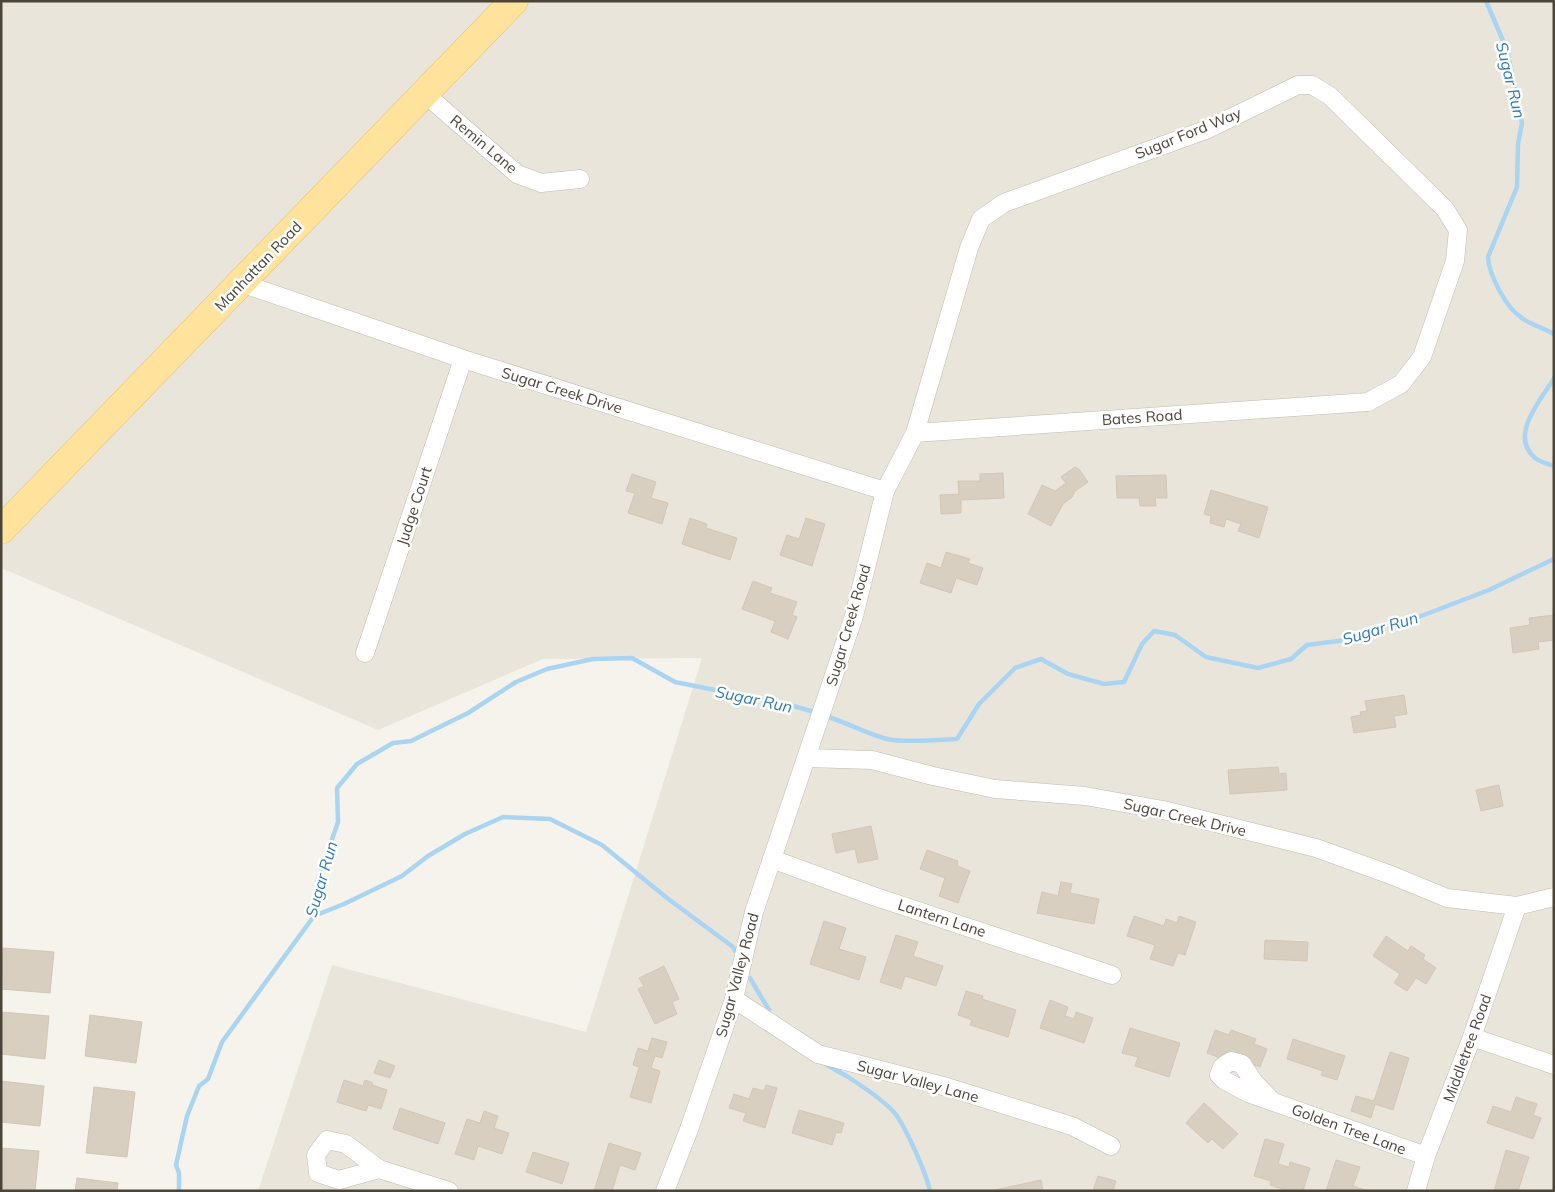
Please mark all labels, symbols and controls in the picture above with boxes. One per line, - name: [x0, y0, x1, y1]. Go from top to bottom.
- water label: Sugar Run: [1492, 40, 1530, 120]
- street label: Sugar Ford Way: [1132, 103, 1244, 163]
- street label: Remin Lane: [447, 110, 521, 178]
- street label: Manhattan Road: [210, 217, 306, 315]
- street label: Sugar Creek Drive: [499, 363, 625, 417]
- street label: Bates Road: [1101, 405, 1183, 429]
- street label: Judge Court: [392, 464, 436, 548]
- street label: Sugar Creek Road: [822, 562, 874, 688]
- water label: Sugar Run: [1340, 607, 1420, 649]
- water label: Sugar Run: [714, 681, 794, 717]
- street label: Sugar Creek Drive: [1122, 794, 1248, 840]
- water label: Sugar Run: [301, 839, 341, 919]
- street label: Lantern Lane: [896, 895, 988, 941]
- street label: Sugar Valley Road: [711, 911, 763, 1039]
- street label: Middletree Road: [1439, 991, 1495, 1105]
- street label: Sugar Valley Lane: [855, 1056, 981, 1106]
- street label: Golden Tree Lane: [1289, 1099, 1409, 1159]

